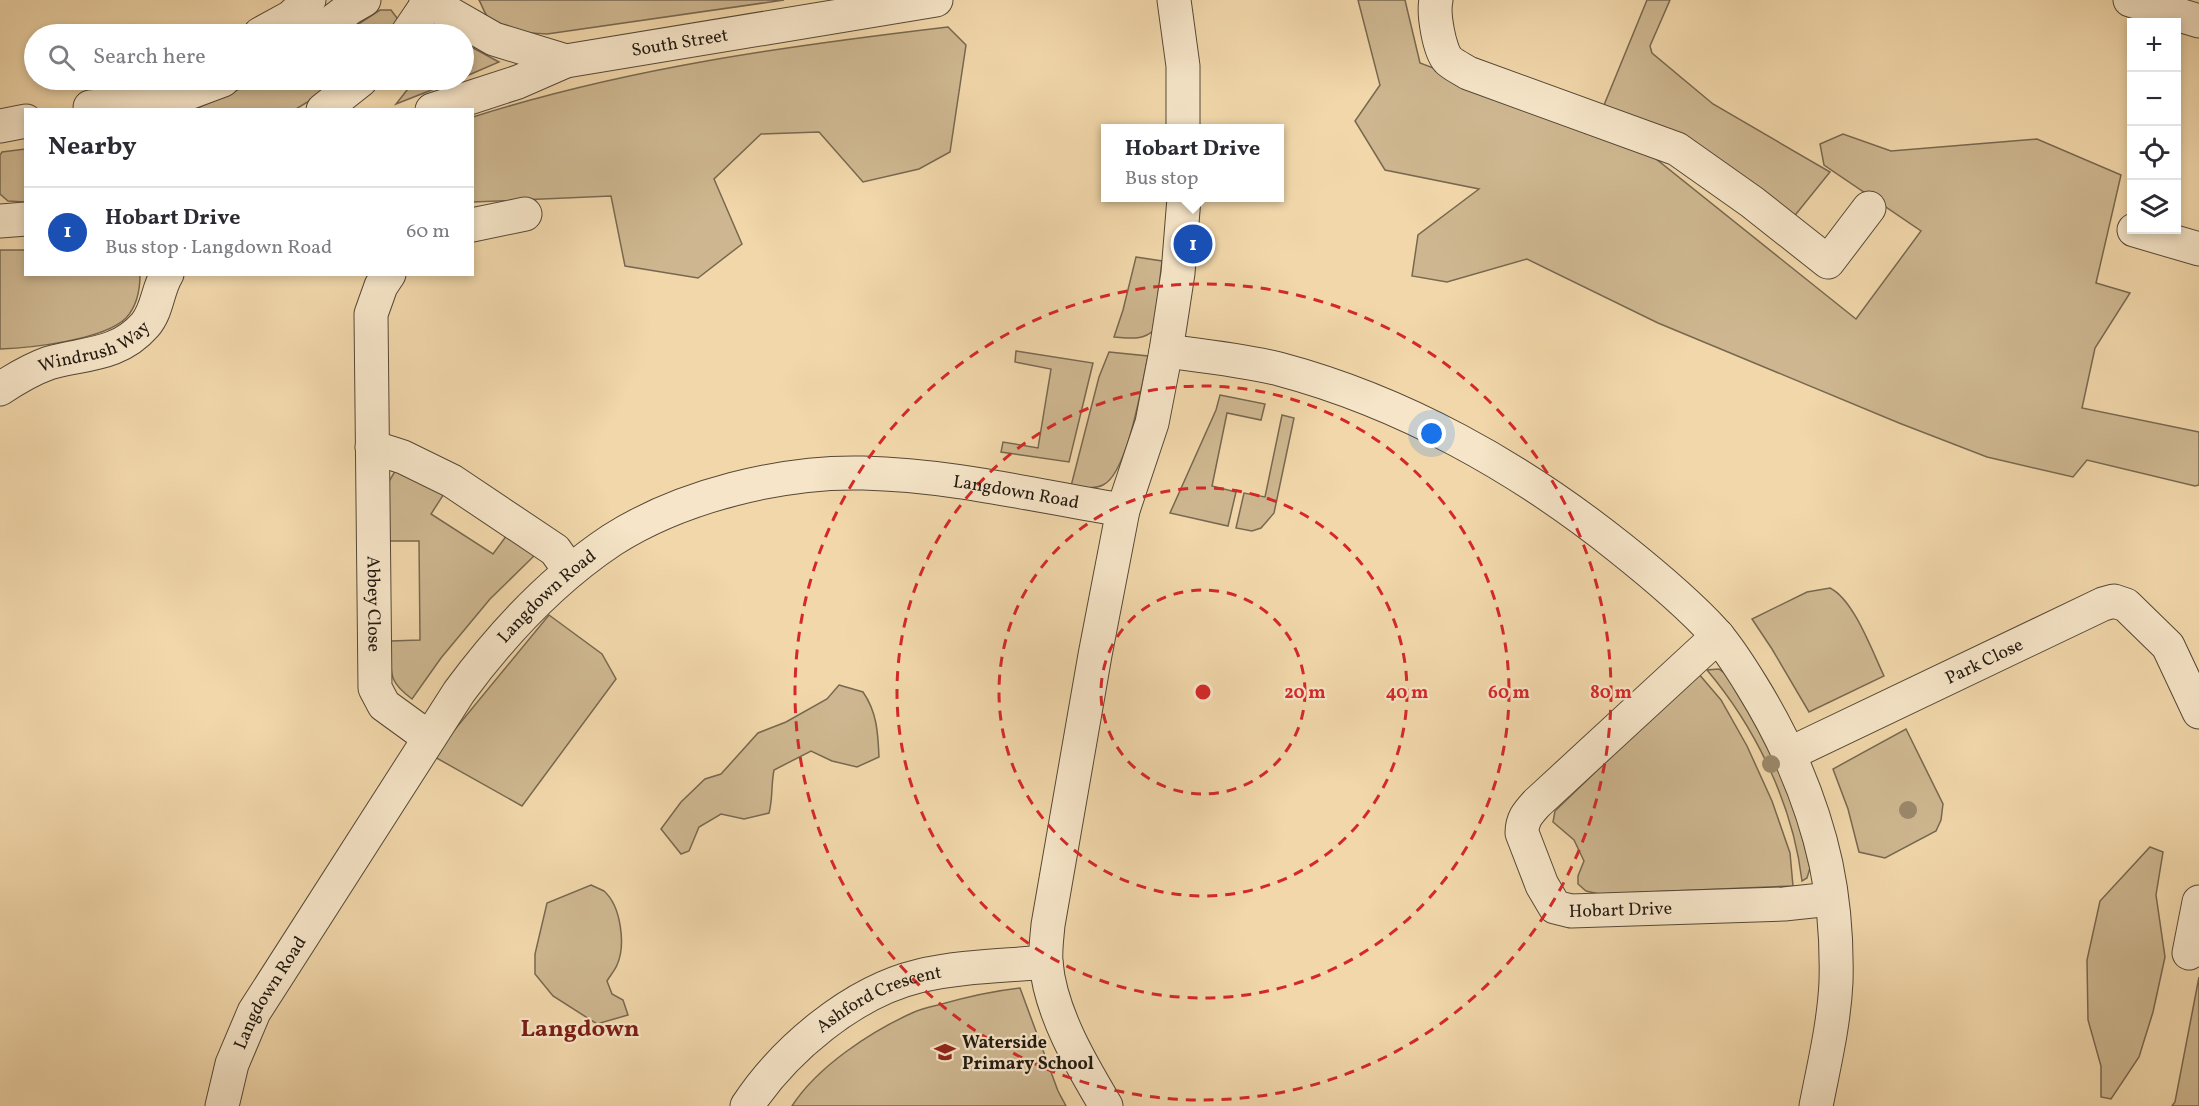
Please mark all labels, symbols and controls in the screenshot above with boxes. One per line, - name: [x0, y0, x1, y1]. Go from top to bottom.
- map controls: [2127, 18, 2181, 234]
- button: +: [2127, 18, 2181, 72]
- street label: South Street: [630, 23, 730, 64]
- search box: [24, 24, 474, 90]
- icon: search: [45, 41, 78, 74]
- text: Search here: [93, 42, 206, 73]
- button: −: [2127, 72, 2181, 126]
- popup: [1101, 124, 1284, 202]
- button: locate: [2127, 126, 2181, 180]
- text: Nearby: [48, 129, 137, 165]
- text: Hobart Drive: [1125, 134, 1260, 165]
- text: Bus stop: [1125, 165, 1199, 193]
- button: layers: [2127, 180, 2181, 234]
- text: Hobart Drive: [105, 203, 241, 234]
- text: 1: [63, 218, 72, 246]
- text: 60 m: [406, 218, 450, 246]
- pin: 1: [1174, 222, 1212, 266]
- text: Bus stop · Langdown Road: [105, 234, 332, 262]
- street label: Windrush Way: [35, 316, 157, 380]
- your location: [1417, 419, 1446, 448]
- street label: Langdown Road: [951, 470, 1081, 516]
- street label: Langdown Road: [492, 544, 602, 649]
- street label: Abbey Close: [360, 556, 386, 652]
- street label: Park Close: [1942, 633, 2028, 692]
- text: 20 m: [1284, 681, 1326, 706]
- text: 40 m: [1386, 681, 1428, 706]
- text: 60 m: [1488, 681, 1530, 706]
- text: 80 m: [1590, 681, 1632, 706]
- centre of rings: [1193, 682, 1213, 702]
- street label: Hobart Drive: [1568, 897, 1672, 925]
- street label: Langdown Road: [229, 932, 313, 1054]
- street label: Ashford Crescent: [811, 961, 944, 1040]
- district label: Langdown: [520, 1013, 640, 1047]
- place label: Waterside Primary School: [962, 1031, 1094, 1077]
- school or university icon: Waterside Primary School: [933, 1040, 957, 1064]

